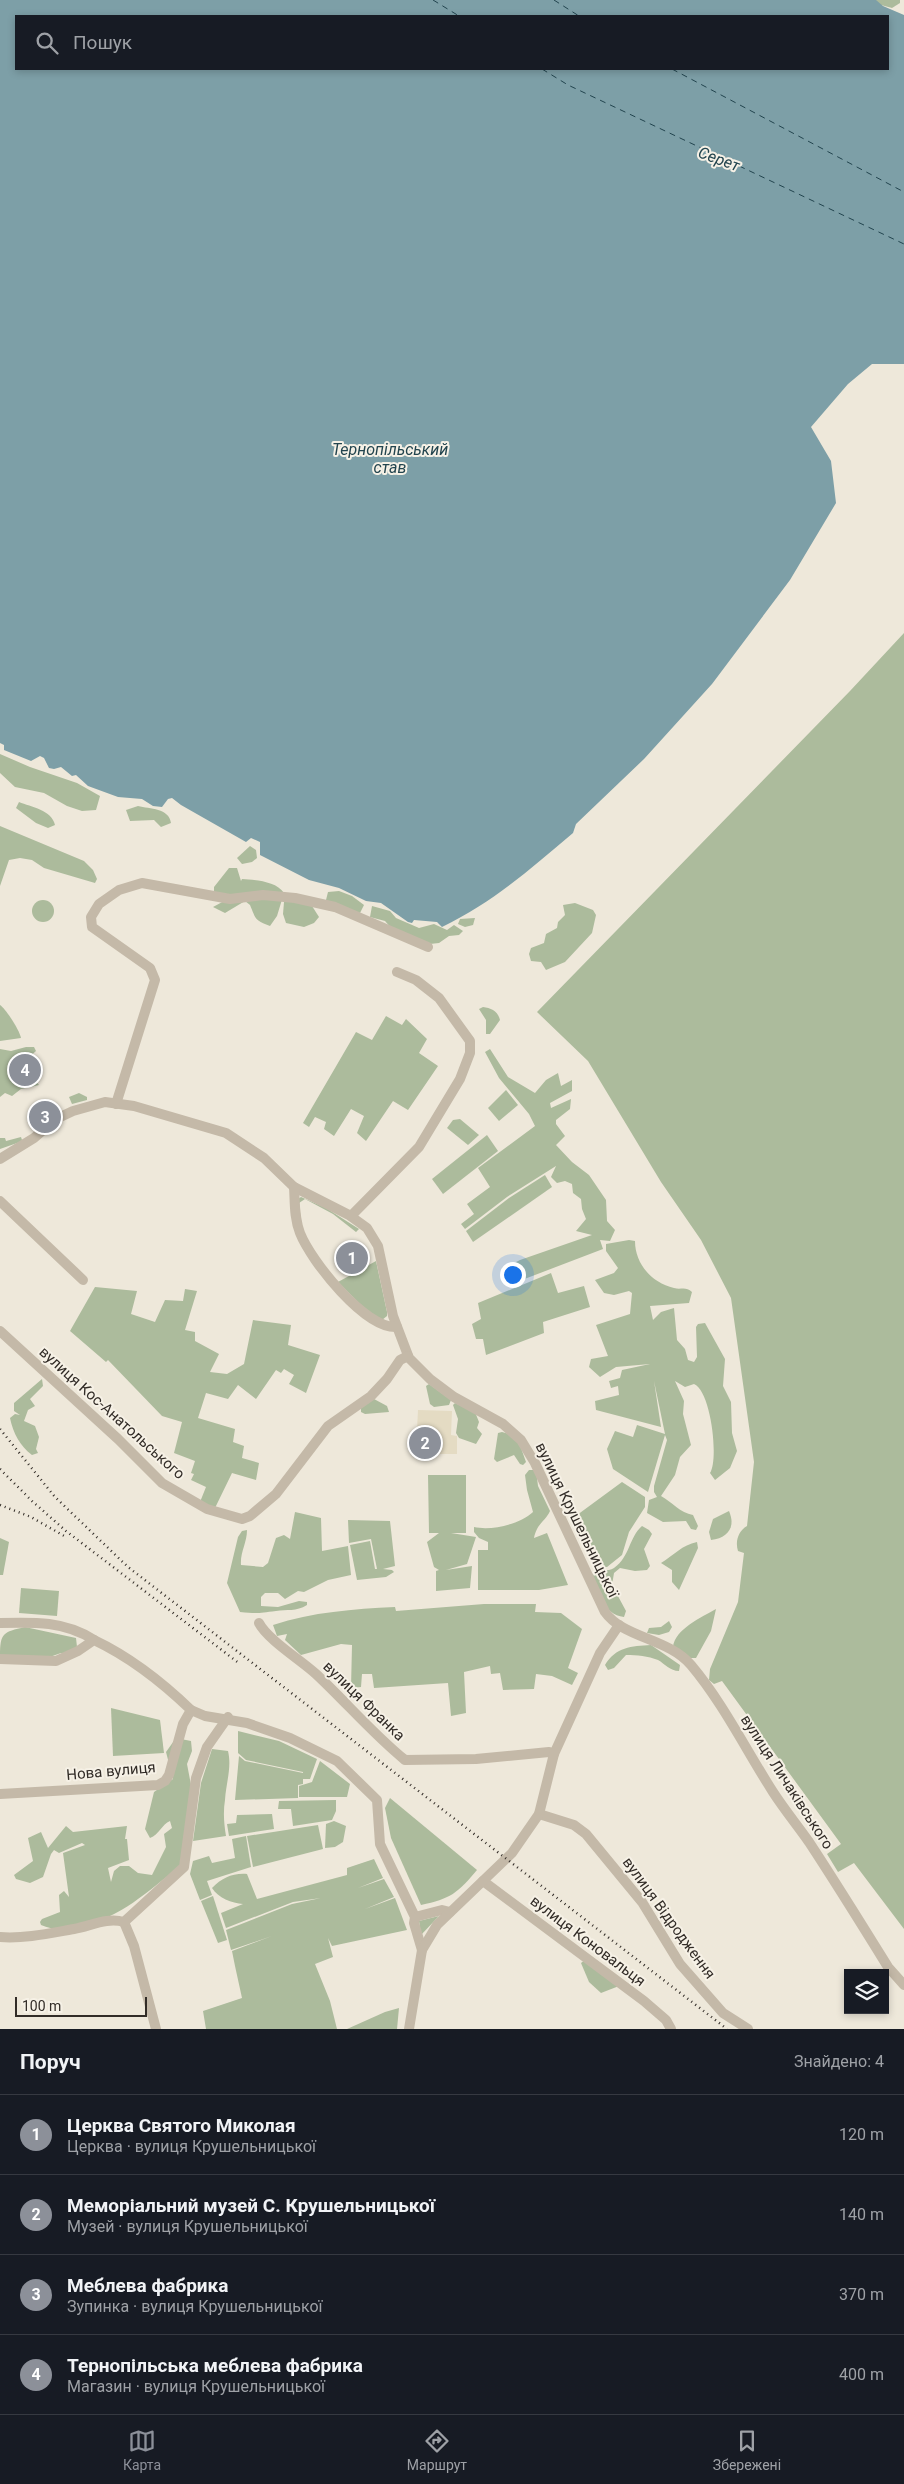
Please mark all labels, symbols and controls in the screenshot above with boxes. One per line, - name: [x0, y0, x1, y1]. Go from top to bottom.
- search box: [15, 15, 889, 70]
- icon: search: [33, 29, 61, 57]
- text: Пошук: [73, 31, 132, 54]
- water label: Серет: [696, 143, 743, 175]
- water label: Тернопільський став: [332, 440, 448, 477]
- pin: 4: [9, 1051, 41, 1089]
- pin: 3: [29, 1098, 61, 1136]
- pin: 1: [336, 1239, 368, 1277]
- your location: [500, 1262, 526, 1288]
- street label: вулиця Кос-Анатольського: [36, 1343, 188, 1483]
- pin: 2: [409, 1424, 441, 1462]
- street label: вулиця Крушельницької: [532, 1440, 623, 1601]
- street label: вулиця Франка: [319, 1657, 409, 1745]
- street label: вулиця Личаківського: [737, 1711, 837, 1853]
- street label: Нова вулиця: [66, 1758, 156, 1784]
- street label: вулиця Відродження: [619, 1854, 719, 1982]
- street label: вулиця Коновальця: [527, 1892, 649, 1990]
- map controls: [844, 1969, 889, 2014]
- button: layers: [844, 1969, 889, 2014]
- scale bar: [15, 1994, 148, 2017]
- text: 100 m: [22, 1998, 61, 2014]
- text: Поруч: [20, 2050, 81, 2074]
- text: Знайдено: 4: [794, 2052, 884, 2071]
- text: Церква Святого Миколая: [67, 2114, 296, 2137]
- text: 1: [31, 2125, 41, 2144]
- text: 120 m: [839, 2125, 884, 2144]
- text: Церква · вулиця Крушельницької: [67, 2137, 316, 2156]
- text: Меморіальний музей С. Крушельницької: [67, 2194, 435, 2217]
- text: 2: [31, 2205, 41, 2224]
- text: 140 m: [839, 2205, 884, 2224]
- text: Музей · вулиця Крушельницької: [67, 2217, 308, 2236]
- text: Меблева фабрика: [67, 2274, 228, 2297]
- text: 3: [31, 2285, 41, 2304]
- text: 370 m: [839, 2285, 884, 2304]
- text: Зупинка · вулиця Крушельницької: [67, 2297, 323, 2316]
- text: Тернопільська меблева фабрика: [67, 2354, 363, 2377]
- text: 4: [31, 2365, 41, 2384]
- text: 400 m: [839, 2365, 884, 2384]
- text: Магазин · вулиця Крушельницької: [67, 2377, 325, 2396]
- tab: Карта: [123, 2427, 161, 2473]
- tab: Маршрут: [407, 2427, 467, 2473]
- tab: Збережені: [713, 2427, 781, 2473]

